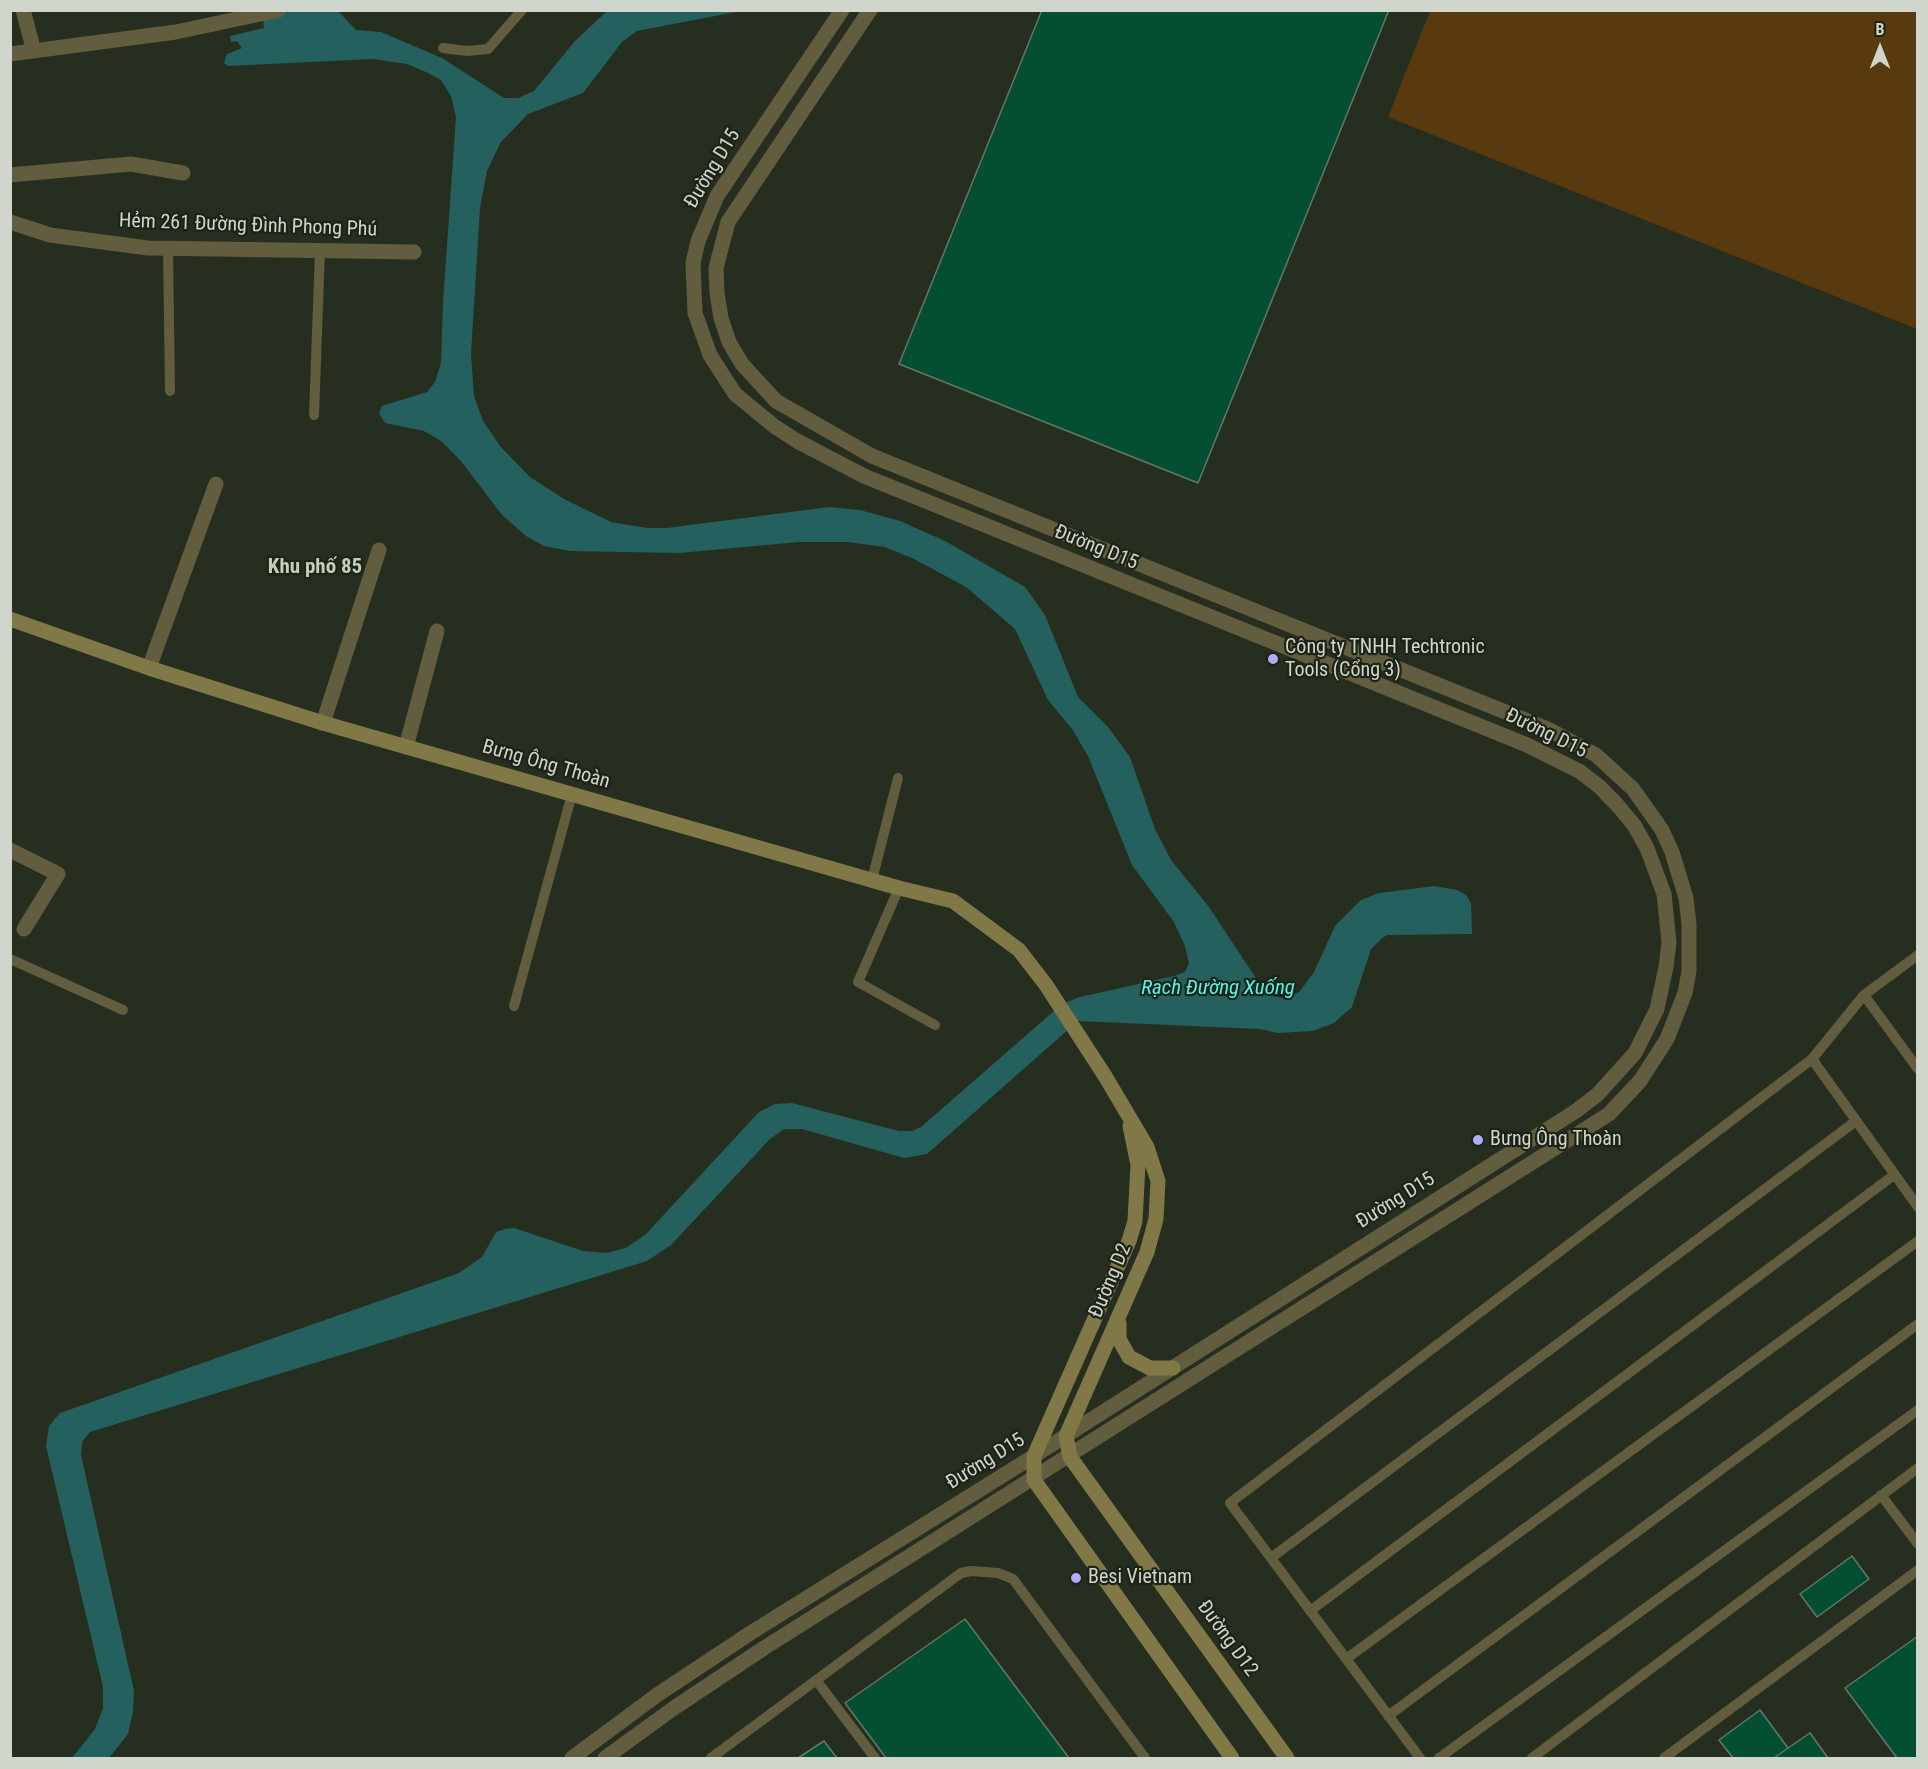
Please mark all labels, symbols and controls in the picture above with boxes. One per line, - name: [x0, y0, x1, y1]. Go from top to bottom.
- north arrow: [1850, 18, 1910, 78]
- text: B: [1876, 20, 1884, 39]
- street label: Đường D15: [680, 125, 746, 213]
- street label: Hẻm 261 Đường Đình Phong Phú: [119, 210, 377, 242]
- street label: Đường D15: [1051, 520, 1141, 576]
- district label: Khu phố 85: [268, 555, 362, 581]
- place label: Công ty TNHH Techtronic Tools (Cổng 3): [1285, 636, 1485, 683]
- marker: Công ty TNHH Techtronic Tools (Cổng 3): [1266, 652, 1280, 666]
- street label: Đường D15: [1501, 704, 1591, 764]
- street label: Bưng Ông Thoàn: [479, 735, 613, 795]
- water label: Rạch Đường Xuống: [1141, 976, 1295, 1002]
- place label: Bưng Ông Thoàn: [1490, 1128, 1622, 1152]
- marker: Bưng Ông Thoàn: [1471, 1133, 1485, 1147]
- street label: Đường D15: [1352, 1167, 1440, 1235]
- street label: Đường D2: [1085, 1240, 1137, 1322]
- street label: Đường D15: [942, 1428, 1030, 1496]
- place label: Besi Vietnam: [1088, 1566, 1192, 1590]
- marker: Besi Vietnam: [1069, 1571, 1083, 1585]
- street label: Đường D12: [1191, 1596, 1263, 1682]

